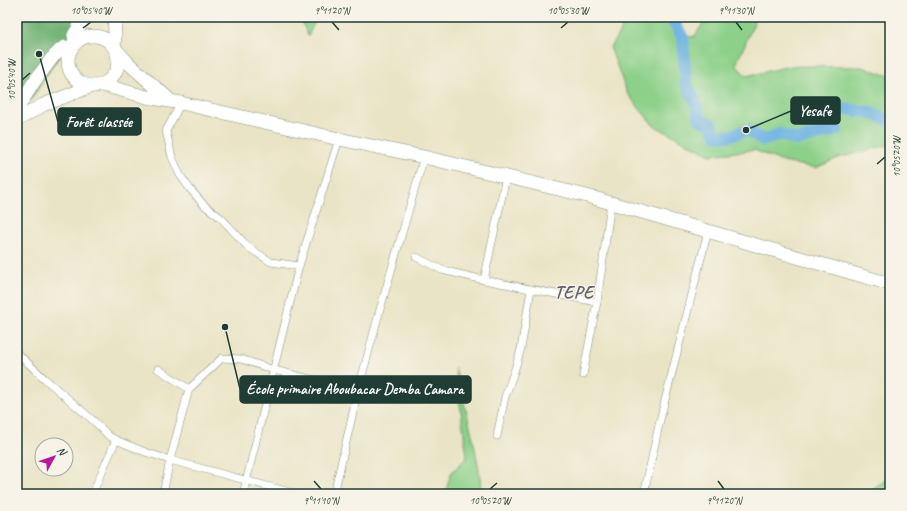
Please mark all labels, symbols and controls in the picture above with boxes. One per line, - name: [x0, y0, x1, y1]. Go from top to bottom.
- text: 10°05'40"W: [71, 4, 113, 17]
- text: 9°11'20"N: [315, 4, 351, 17]
- text: 10°05'30"W: [548, 4, 590, 17]
- text: 9°11'30"N: [719, 4, 755, 17]
- text: 10°05'40"W: [5, 58, 18, 100]
- callout: Yesafe: [791, 97, 840, 124]
- text: Yesafe: [799, 102, 832, 121]
- callout: Forêt classée: [58, 108, 141, 135]
- text: Forêt classée: [66, 113, 134, 132]
- text: 10°05'20"W: [890, 135, 903, 177]
- district label: TEPE: [554, 281, 595, 303]
- callout: École primaire Aboubacar Demba Camara: [240, 376, 471, 403]
- text: École primaire Aboubacar Demba Camara: [247, 380, 465, 399]
- north arrow: [34, 437, 74, 477]
- text: N: [54, 443, 71, 459]
- text: 9°11'10"N: [304, 494, 340, 507]
- text: 10°05'20"W: [470, 494, 512, 507]
- text: 9°11'20"N: [707, 494, 743, 507]

